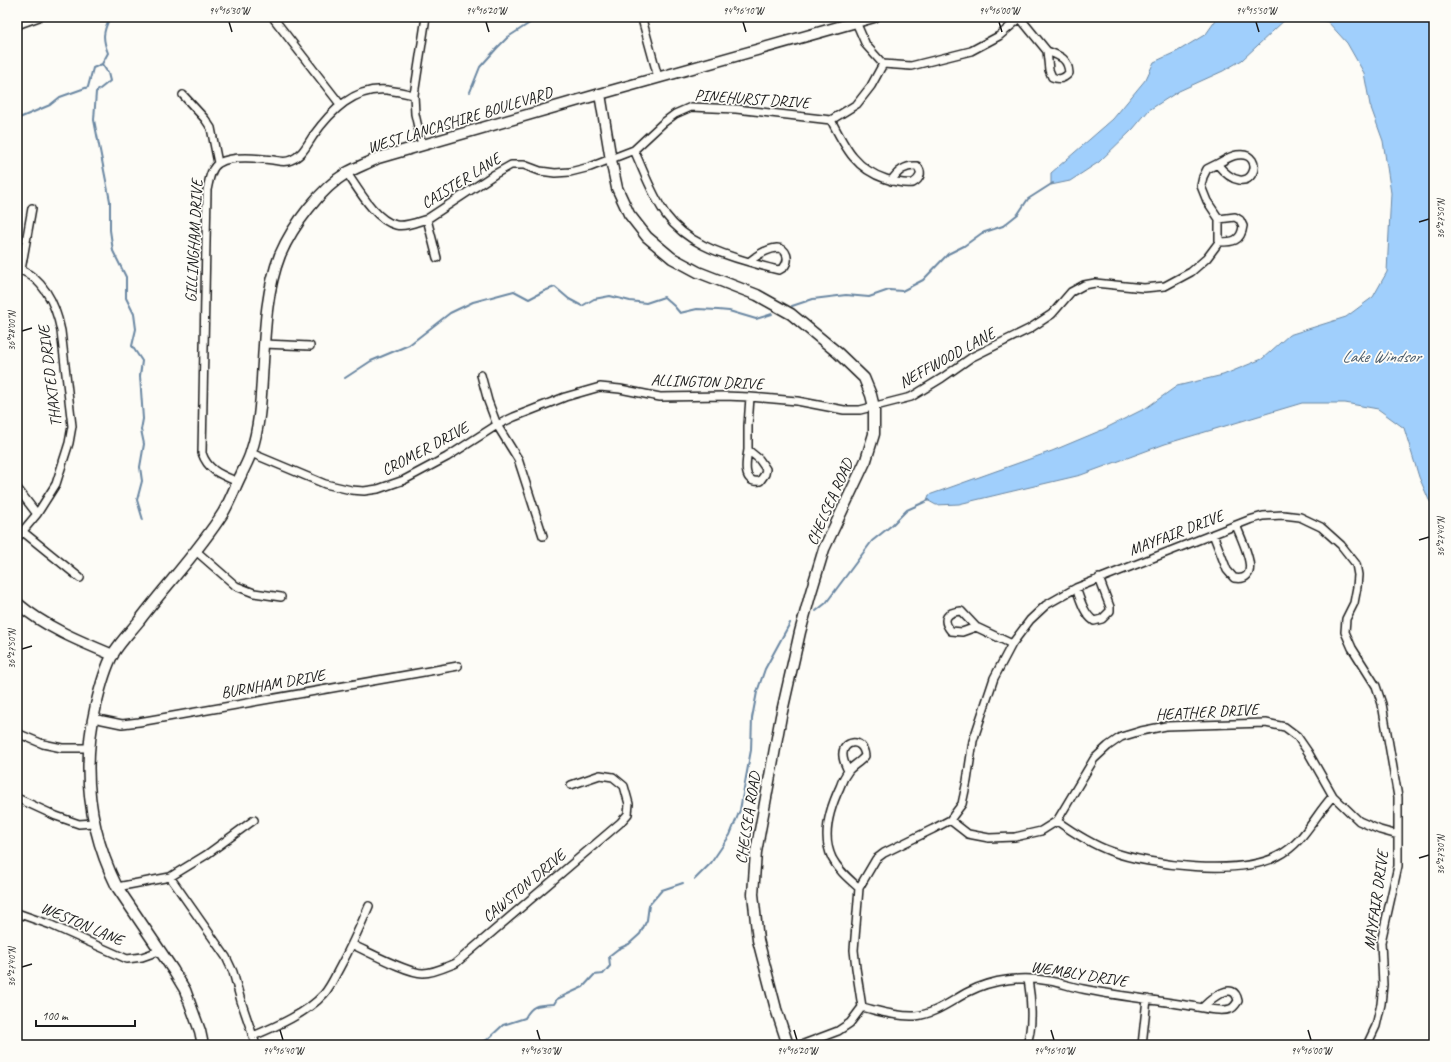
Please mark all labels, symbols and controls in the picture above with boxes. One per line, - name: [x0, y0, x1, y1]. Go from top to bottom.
- text: 94°16'30"W: [209, 4, 251, 17]
- text: 94°16'20"W: [466, 4, 508, 17]
- text: 94°16'10"W: [723, 4, 765, 17]
- text: 94°16'00"W: [979, 4, 1021, 17]
- text: 94°15'50"W: [1236, 4, 1278, 17]
- street label: WEST LANCASHIRE BOULEVARD: [365, 82, 557, 158]
- street label: PINEHURST DRIVE: [694, 85, 812, 113]
- street label: CAISTER LANE: [418, 148, 506, 213]
- street label: GILLINGHAM DRIVE: [181, 177, 207, 303]
- text: 36°27'50"N: [1434, 197, 1447, 239]
- text: 36°28'00"N: [5, 309, 18, 351]
- street label: THAXTED DRIVE: [34, 322, 66, 428]
- street label: NEFFWOOD LANE: [895, 322, 1000, 393]
- water label: Lake Windsor: [1342, 346, 1423, 367]
- street label: ALLINGTON DRIVE: [651, 370, 766, 394]
- street label: CROMER DRIVE: [378, 417, 474, 480]
- street label: CHELSEA ROAD: [802, 454, 859, 548]
- street label: MAYFAIR DRIVE: [1126, 505, 1228, 560]
- text: 36°27'40"N: [1434, 515, 1447, 557]
- text: 36°27'50"N: [5, 627, 18, 669]
- street label: BURNHAM DRIVE: [219, 665, 329, 703]
- street label: HEATHER DRIVE: [1155, 699, 1261, 725]
- street label: CHELSEA ROAD: [731, 769, 765, 865]
- text: 36°27'30"N: [1434, 833, 1447, 875]
- street label: CAWSTON DRIVE: [478, 844, 572, 927]
- street label: MAYFAIR DRIVE: [1359, 847, 1393, 951]
- street label: WESTON LANE: [38, 898, 128, 951]
- text: 36°27'40"N: [5, 945, 18, 987]
- street label: WEMBLY DRIVE: [1030, 957, 1131, 992]
- scale bar: [36, 1002, 135, 1028]
- text: 100 m: [42, 1008, 69, 1024]
- text: 94°16'40"W: [263, 1044, 305, 1057]
- text: 94°16'30"W: [520, 1044, 562, 1057]
- text: 94°16'20"W: [777, 1044, 819, 1057]
- text: 94°16'10"W: [1034, 1044, 1076, 1057]
- text: 94°16'00"W: [1291, 1044, 1333, 1057]

